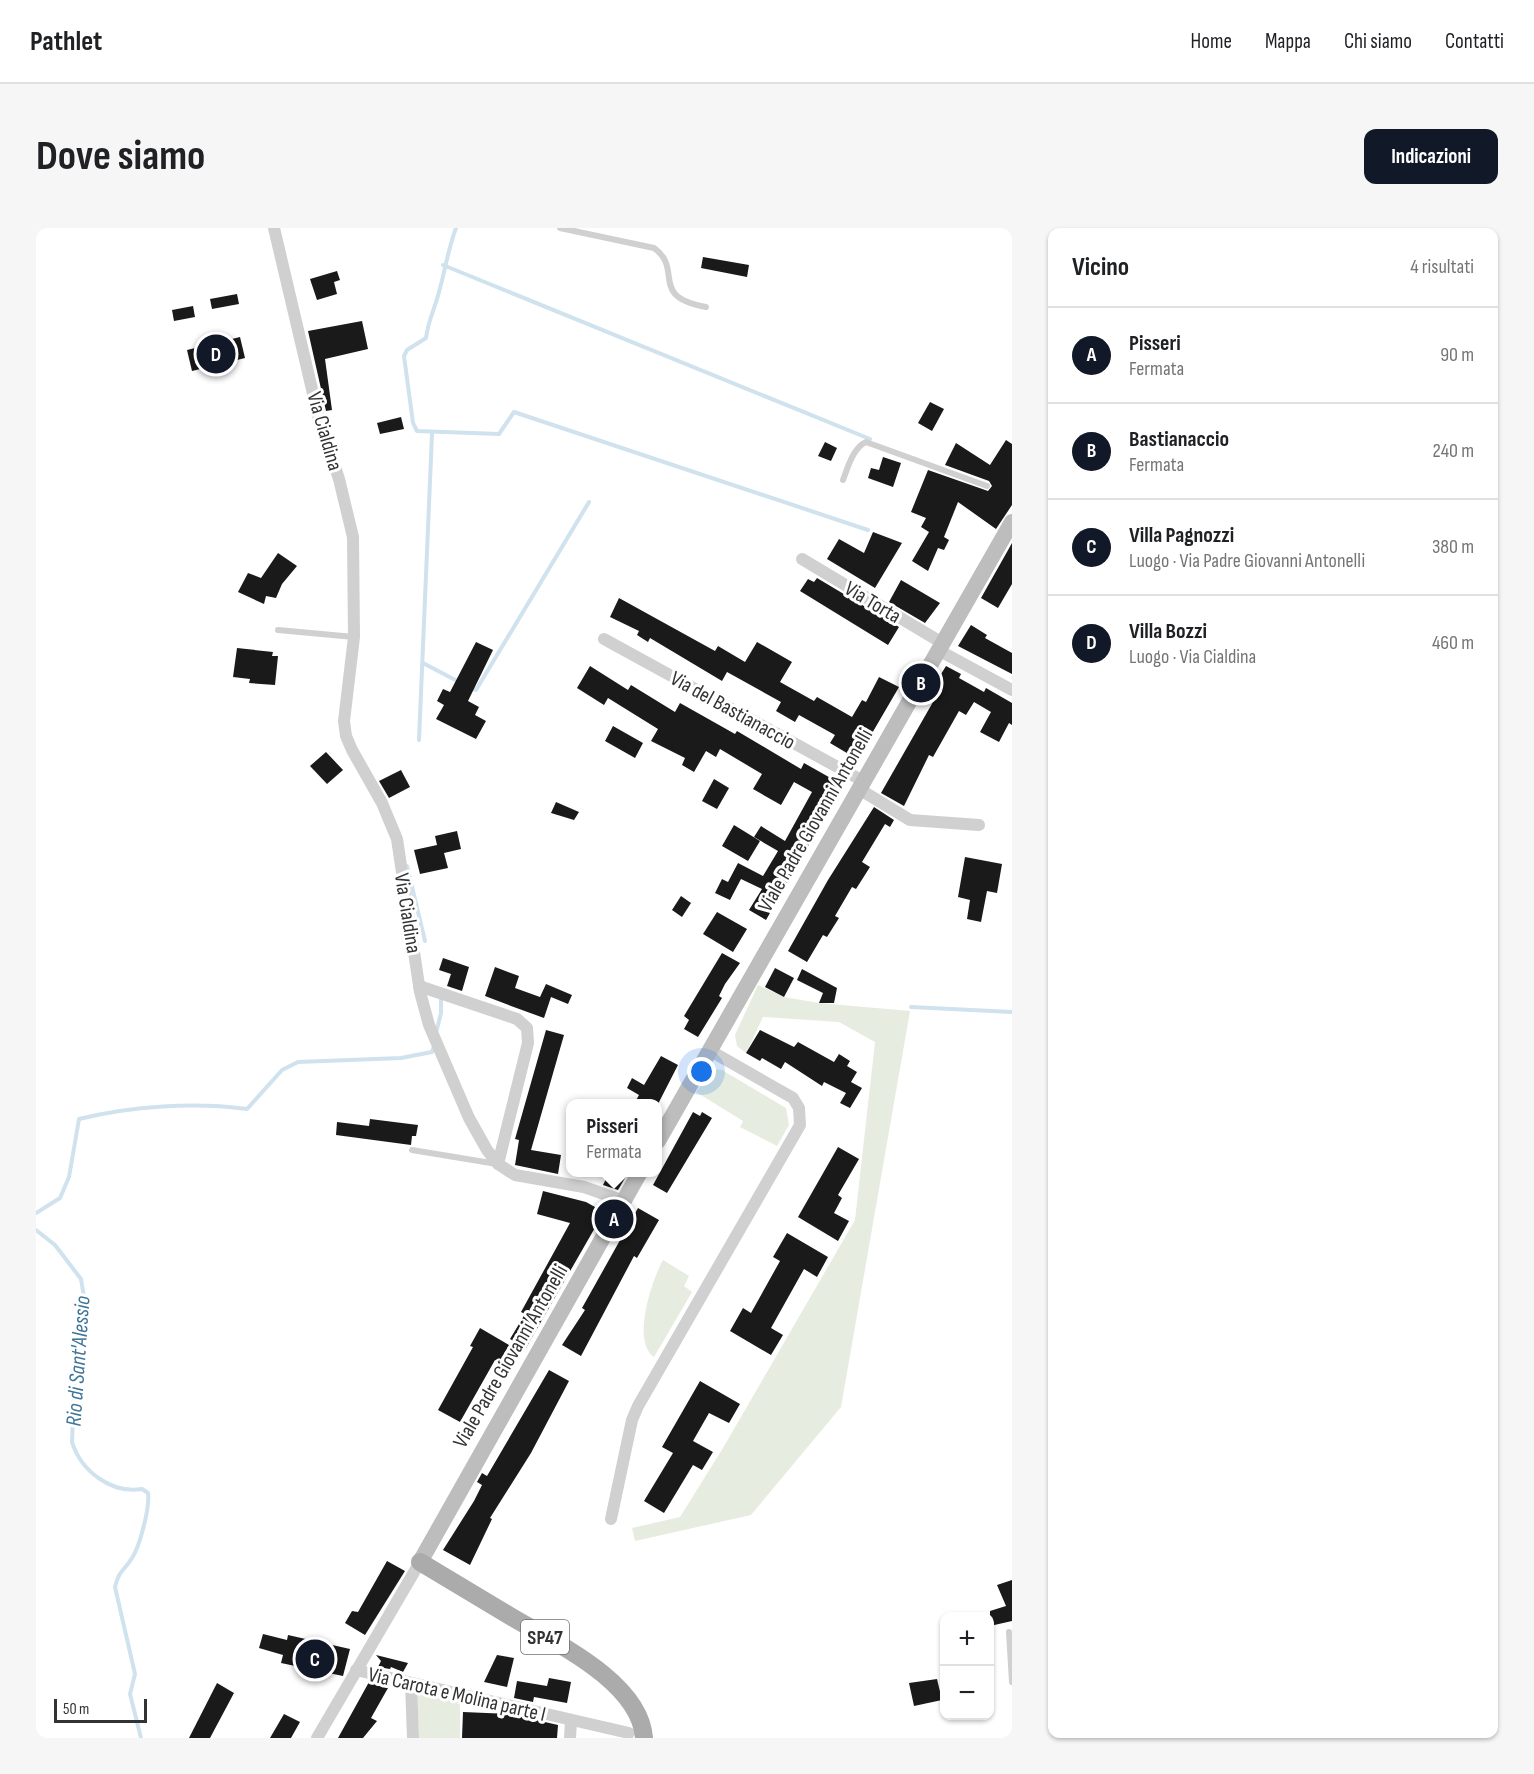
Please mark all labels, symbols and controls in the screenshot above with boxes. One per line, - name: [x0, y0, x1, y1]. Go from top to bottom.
- text: Pathlet: [30, 25, 102, 58]
- text: Home: [1191, 29, 1232, 54]
- text: Mappa: [1265, 29, 1311, 54]
- text: Chi siamo: [1344, 29, 1412, 54]
- text: Contatti: [1445, 29, 1504, 54]
- button: Indicazioni: [1364, 129, 1498, 184]
- text: Dove siamo: [36, 131, 205, 182]
- text: Vicino: [1072, 252, 1129, 283]
- text: 4 risultati: [1410, 255, 1474, 279]
- text: Pisseri: [1129, 330, 1181, 357]
- pin: D: [196, 332, 236, 376]
- text: A: [1087, 343, 1096, 367]
- text: 90 m: [1440, 343, 1474, 367]
- text: Fermata: [1129, 357, 1184, 381]
- street label: Via Cialdina: [301, 389, 348, 473]
- text: Bastianaccio: [1129, 426, 1229, 453]
- text: B: [1087, 439, 1096, 463]
- text: 240 m: [1433, 439, 1474, 463]
- text: Fermata: [1129, 453, 1184, 477]
- text: Villa Pagnozzi: [1129, 522, 1234, 549]
- text: C: [1086, 535, 1097, 559]
- text: 380 m: [1432, 535, 1474, 559]
- text: Luogo · Via Padre Giovanni Antonelli: [1129, 549, 1365, 573]
- street label: Via Torta: [840, 576, 905, 629]
- text: Villa Bozzi: [1129, 618, 1207, 645]
- text: D: [1086, 631, 1097, 655]
- text: 460 m: [1432, 631, 1474, 655]
- text: Luogo · Via Cialdina: [1129, 645, 1256, 669]
- pin: B: [902, 660, 940, 706]
- street label: Via del Bastianaccio: [666, 666, 800, 755]
- street label: Viale Padre Giovanni Antonelli: [753, 724, 878, 916]
- street label: Via Cialdina: [389, 871, 426, 955]
- your location: [687, 1057, 716, 1086]
- popup: [566, 1099, 662, 1177]
- text: Pisseri: [586, 1113, 638, 1140]
- text: Fermata: [586, 1140, 642, 1164]
- pin: A: [594, 1196, 634, 1242]
- street label: Viale Padre Giovanni Antonelli: [448, 1260, 573, 1452]
- water label: Rio di Sant'Alessio: [60, 1295, 97, 1427]
- map controls: [940, 1612, 994, 1720]
- button: +: [940, 1612, 994, 1666]
- road number: SP47: [521, 1620, 569, 1654]
- pin: C: [296, 1636, 334, 1682]
- street label: Via Carota e Molina parte I: [366, 1662, 548, 1727]
- button: −: [940, 1666, 994, 1720]
- scale bar: [54, 1696, 147, 1724]
- text: 50 m: [63, 1700, 89, 1719]

